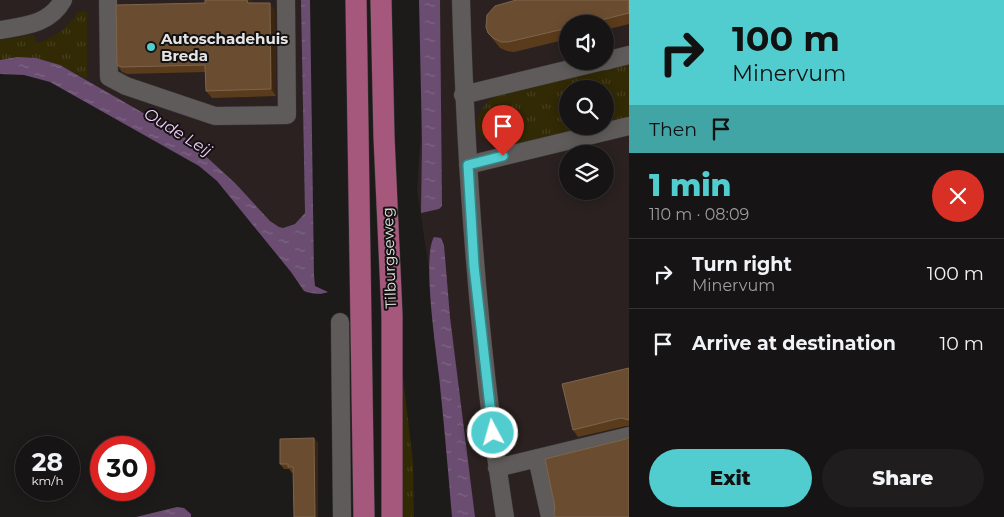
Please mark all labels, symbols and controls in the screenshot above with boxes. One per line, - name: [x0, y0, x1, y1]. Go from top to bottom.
- map controls: [559, 15, 614, 200]
- button: sound: [559, 15, 614, 70]
- text: 100 m: [732, 17, 840, 60]
- icon: right: [649, 20, 714, 85]
- place label: Autoschadehuis Breda: [160, 29, 288, 65]
- marker: Autoschadehuis Breda: [145, 41, 157, 53]
- text: Minervum: [732, 60, 846, 87]
- button: search: [559, 80, 614, 135]
- water label: Oude Leij: [141, 104, 216, 161]
- pin: [482, 105, 524, 156]
- icon: arrive: [489, 112, 517, 140]
- icon: arrive: [707, 115, 735, 143]
- text: Then: [649, 118, 697, 141]
- button: layers: [559, 145, 614, 200]
- text: 1 min: [649, 167, 732, 204]
- button: close: [932, 170, 984, 222]
- text: 110 m · 08:09: [649, 205, 749, 224]
- street label: Tilburgseweg: [378, 207, 400, 309]
- text: Turn right: [692, 253, 792, 276]
- icon: right: [649, 260, 677, 288]
- text: 100 m: [927, 262, 984, 285]
- text: Minervum: [692, 276, 775, 295]
- icon: arrive: [649, 330, 677, 358]
- text: Arrive at destination: [692, 332, 896, 355]
- text: 10 m: [939, 332, 984, 355]
- position arrow: [466, 406, 518, 458]
- speed limit sign: 30: [90, 436, 155, 501]
- text: 28: [32, 447, 63, 477]
- button: Exit: [649, 449, 812, 507]
- button: Share: [822, 449, 984, 507]
- text: km/h: [31, 473, 64, 488]

